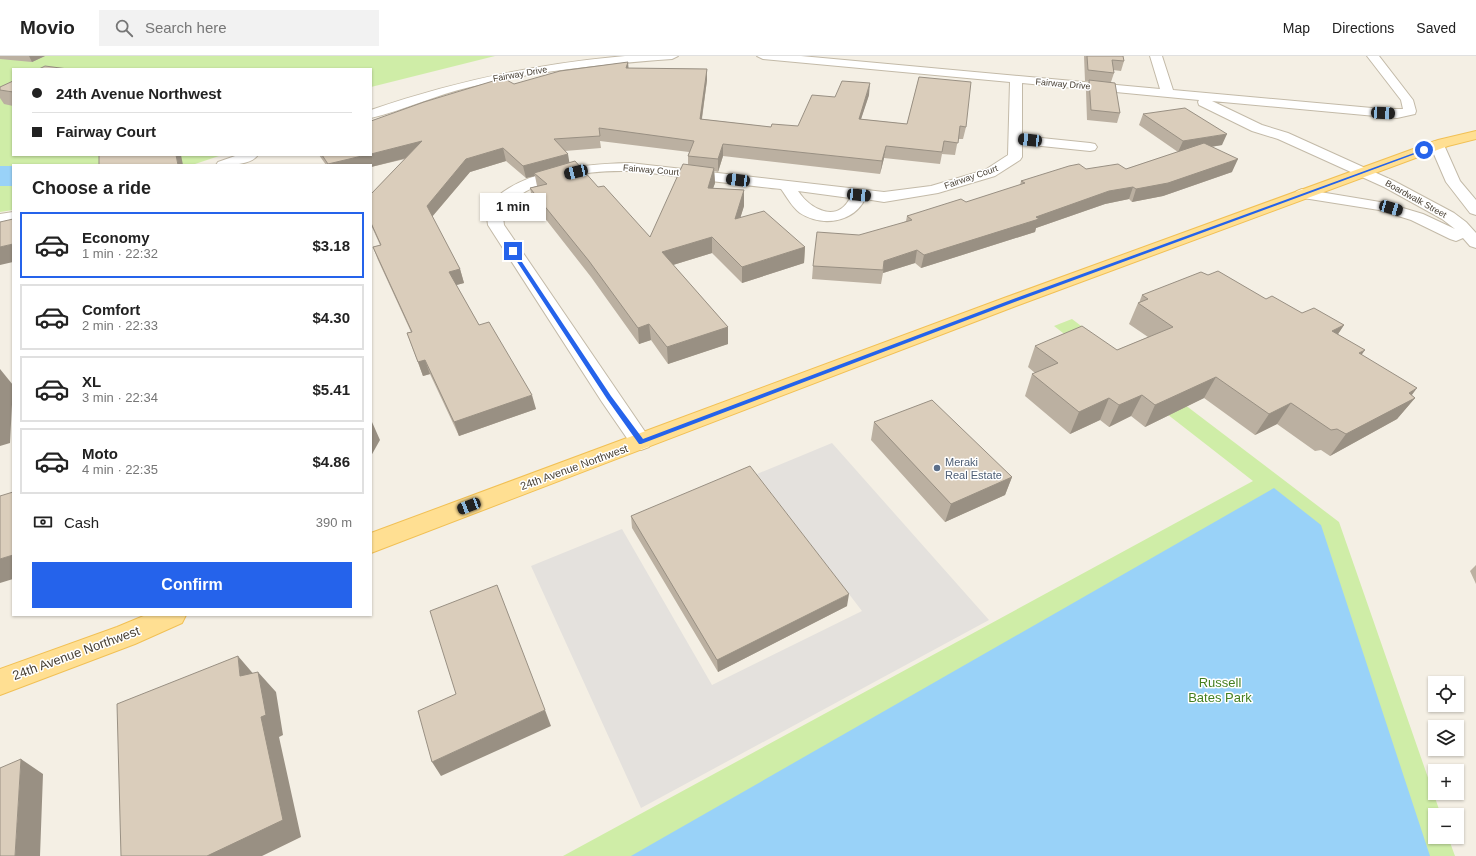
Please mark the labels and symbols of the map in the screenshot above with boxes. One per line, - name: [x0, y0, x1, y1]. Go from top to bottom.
- street label: Fairway Drive: [492, 64, 548, 84]
- street label: Fairway Drive: [1035, 77, 1091, 91]
- car: [1371, 106, 1395, 120]
- car: [1017, 133, 1043, 147]
- route start: [1415, 141, 1433, 159]
- car: [563, 163, 589, 181]
- street label: Fairway Court: [623, 163, 680, 177]
- street label: Fairway Court: [943, 163, 1000, 191]
- car: [725, 173, 751, 187]
- street label: Boardwalk Street: [1384, 178, 1449, 220]
- car: [847, 188, 871, 202]
- callout: 1 min: [480, 193, 546, 221]
- car: [1378, 199, 1404, 217]
- route end: [504, 242, 522, 260]
- street label: 24th Avenue Northwest: [519, 442, 629, 492]
- place label: Meraki Real Estate: [945, 456, 1002, 481]
- marker: Meraki Real Estate: [932, 463, 942, 473]
- car: [456, 496, 482, 516]
- street label: 24th Avenue Northwest: [10, 623, 142, 683]
- park label: Russell Bates Park: [1188, 675, 1252, 705]

